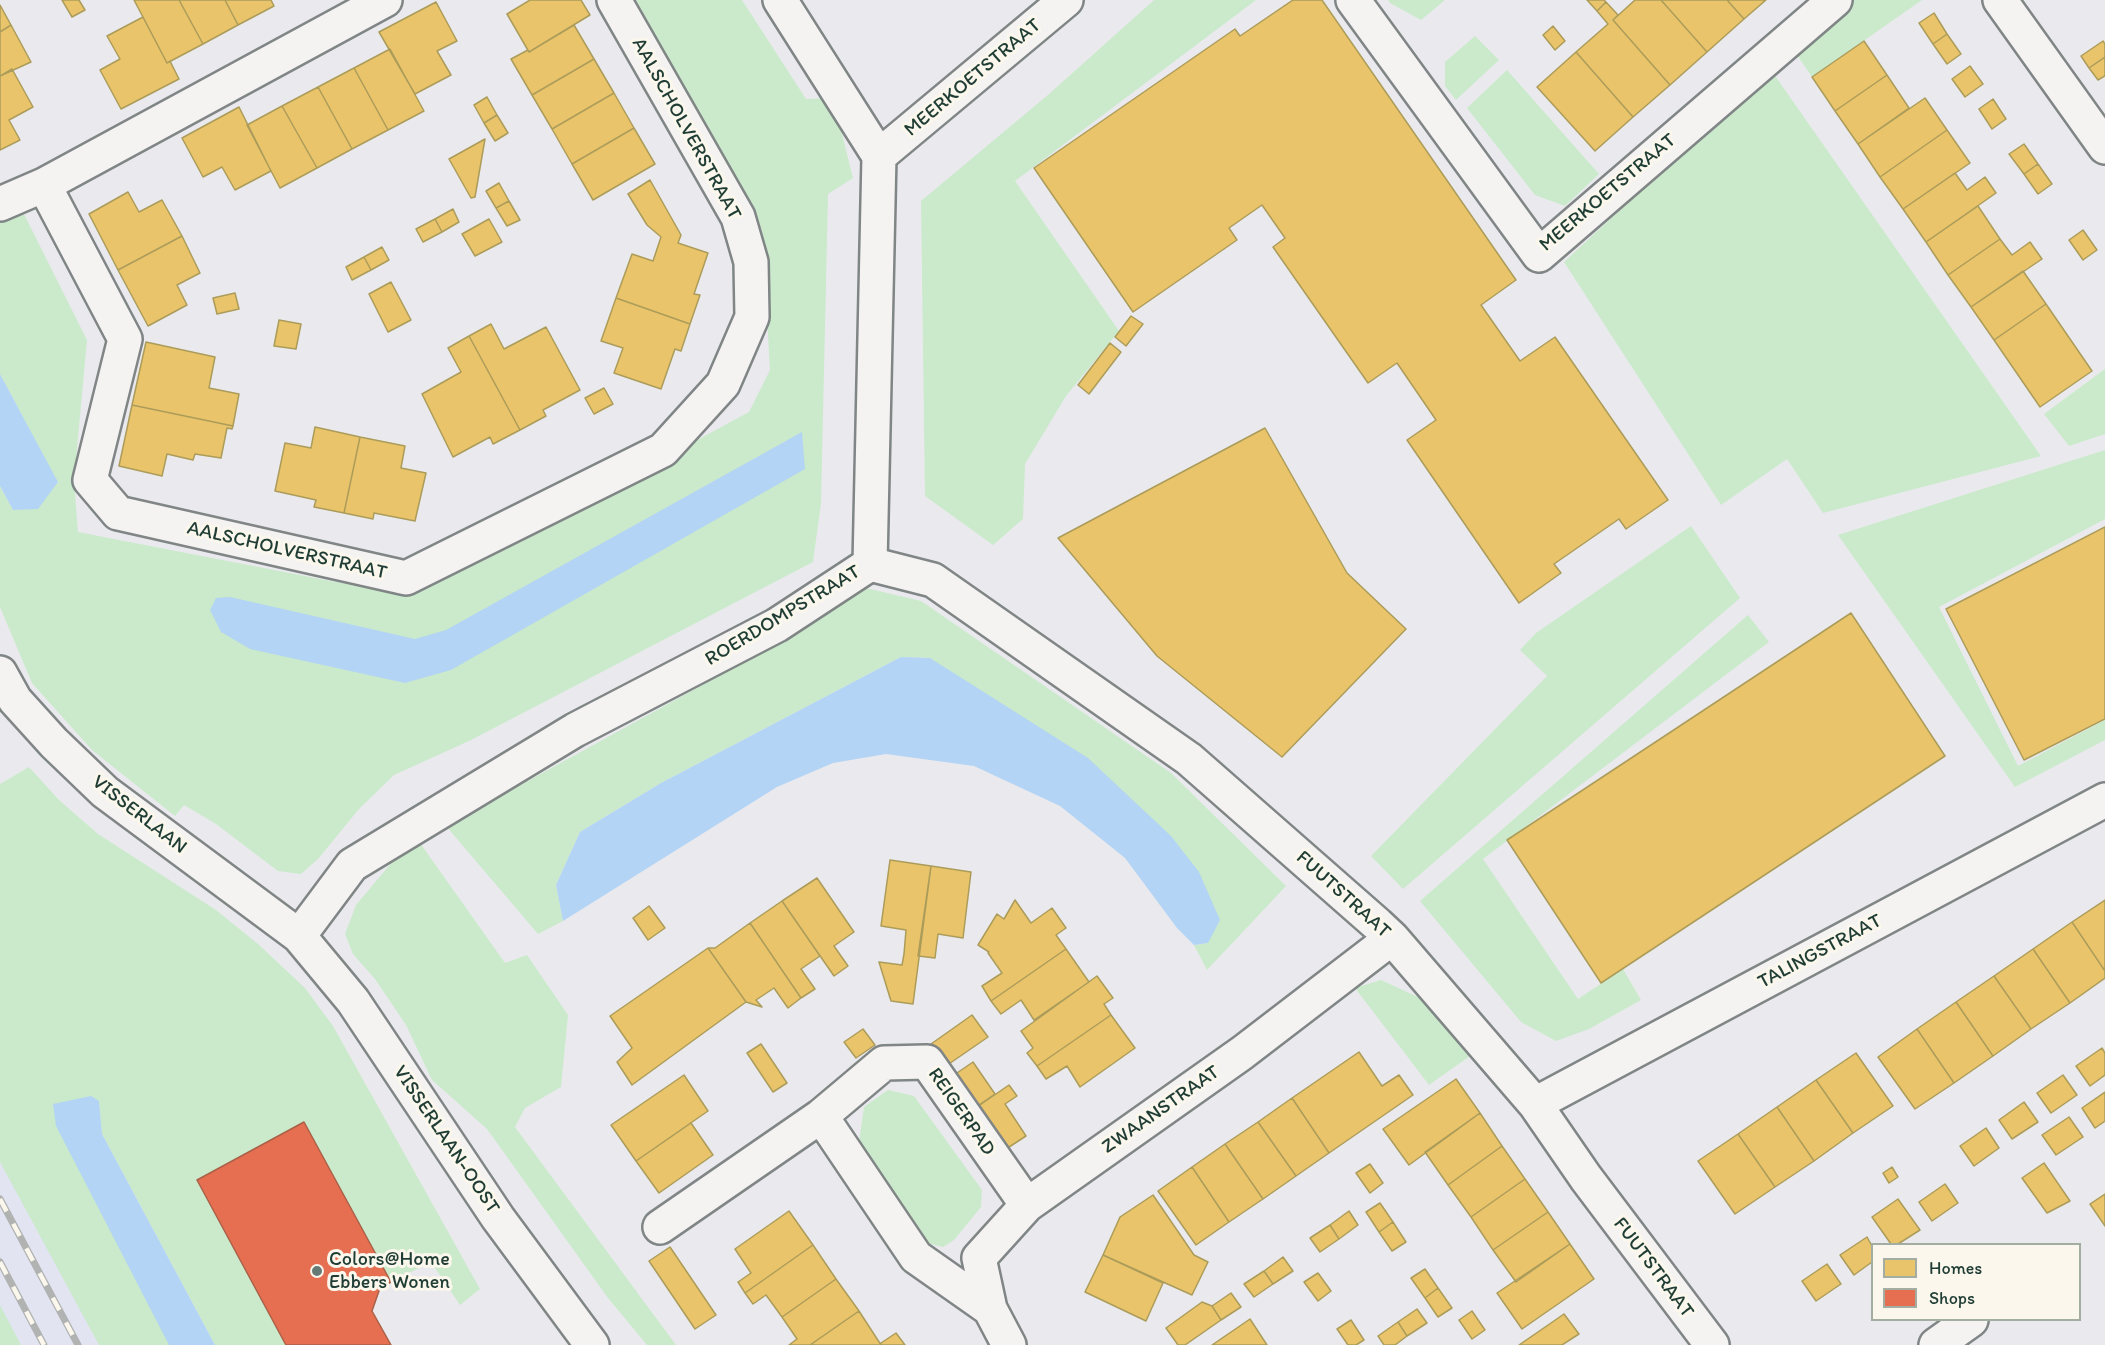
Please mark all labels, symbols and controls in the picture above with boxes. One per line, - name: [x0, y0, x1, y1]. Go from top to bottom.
- street label: MEERKOETSTRAAT: [900, 14, 1046, 142]
- street label: AALSCHOLVERSTRAAT: [626, 34, 746, 224]
- street label: MEERKOETSTRAAT: [1535, 129, 1681, 257]
- street label: AALSCHOLVERSTRAAT: [185, 516, 389, 586]
- street label: ROERDOMPSTRAAT: [701, 560, 865, 672]
- street label: VISSERLAAN: [87, 770, 191, 860]
- street label: FUUTSTRAAT: [1291, 846, 1395, 944]
- street label: TALINGSTRAAT: [1754, 909, 1886, 995]
- street label: VISSERLAAN-OOST: [388, 1061, 504, 1219]
- street label: ZWAANSTRAAT: [1098, 1061, 1224, 1159]
- street label: REIGERPAD: [922, 1063, 1000, 1161]
- street label: FUUTSTRAAT: [1607, 1213, 1699, 1323]
- legend: [1871, 1243, 2081, 1321]
- place label: Colors@Home Ebbers Wonen: [329, 1248, 450, 1295]
- text: Homes: [1929, 1257, 1982, 1279]
- marker: Colors@Home Ebbers Wonen: [310, 1264, 324, 1278]
- text: Shops: [1929, 1287, 1975, 1309]

